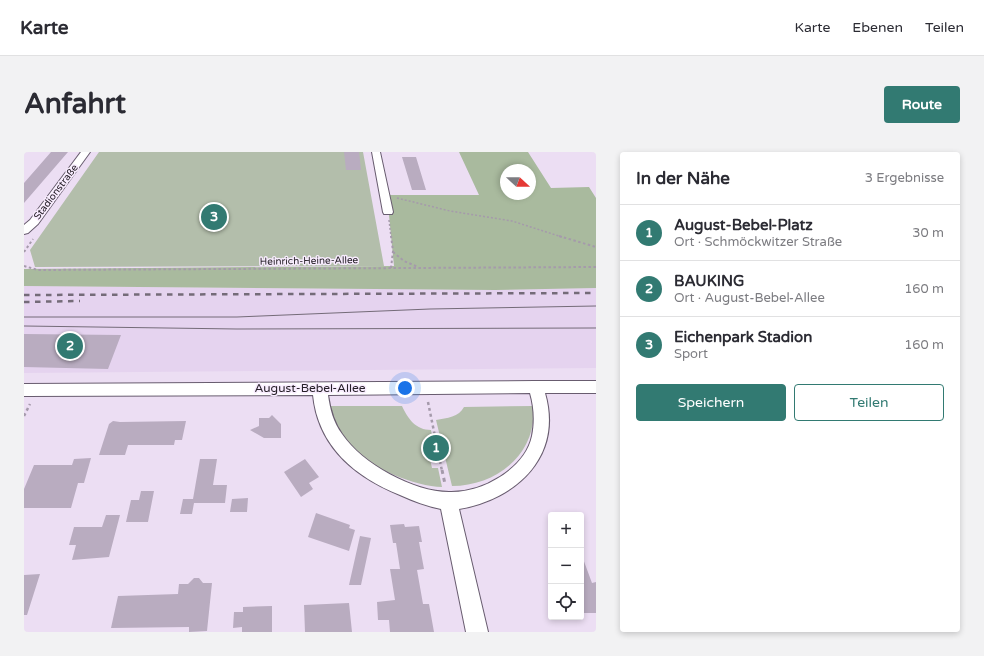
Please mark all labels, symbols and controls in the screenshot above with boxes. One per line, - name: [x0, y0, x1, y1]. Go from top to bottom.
- text: Karte: [20, 17, 69, 39]
- text: Karte: [795, 19, 830, 36]
- text: Ebenen: [852, 19, 903, 36]
- text: Teilen: [925, 19, 964, 36]
- button: Route: [884, 86, 960, 123]
- text: Anfahrt: [24, 87, 126, 121]
- street label: Stadionstraße: [31, 162, 81, 222]
- north arrow: [500, 164, 536, 200]
- text: In der Nähe: [636, 168, 730, 189]
- text: 3 Ergebnisse: [865, 170, 944, 186]
- pin: 3: [201, 202, 227, 232]
- text: August-Bebel-Platz: [674, 216, 813, 234]
- text: 1: [645, 225, 653, 241]
- text: 30 m: [912, 225, 944, 241]
- text: Ort · Schmöckwitzer Straße: [674, 234, 842, 250]
- street label: Heinrich-Heine-Allee: [260, 254, 359, 268]
- text: BAUKING: [674, 272, 744, 290]
- text: 2: [645, 281, 653, 297]
- text: 160 m: [904, 281, 944, 297]
- text: Ort · August-Bebel-Allee: [674, 290, 825, 306]
- text: Eichenpark Stadion: [674, 328, 812, 346]
- pin: 2: [57, 331, 83, 361]
- text: 3: [645, 337, 653, 353]
- text: 160 m: [904, 337, 944, 353]
- text: Sport: [674, 346, 708, 362]
- your location: [395, 378, 415, 398]
- street label: August-Bebel-Allee: [254, 381, 366, 395]
- button: Speichern: [636, 384, 786, 421]
- button: Teilen: [794, 384, 944, 421]
- pin: 1: [423, 433, 449, 463]
- map controls: [548, 512, 584, 620]
- button: +: [548, 512, 584, 548]
- button: −: [548, 548, 584, 584]
- button: locate: [548, 584, 584, 620]

